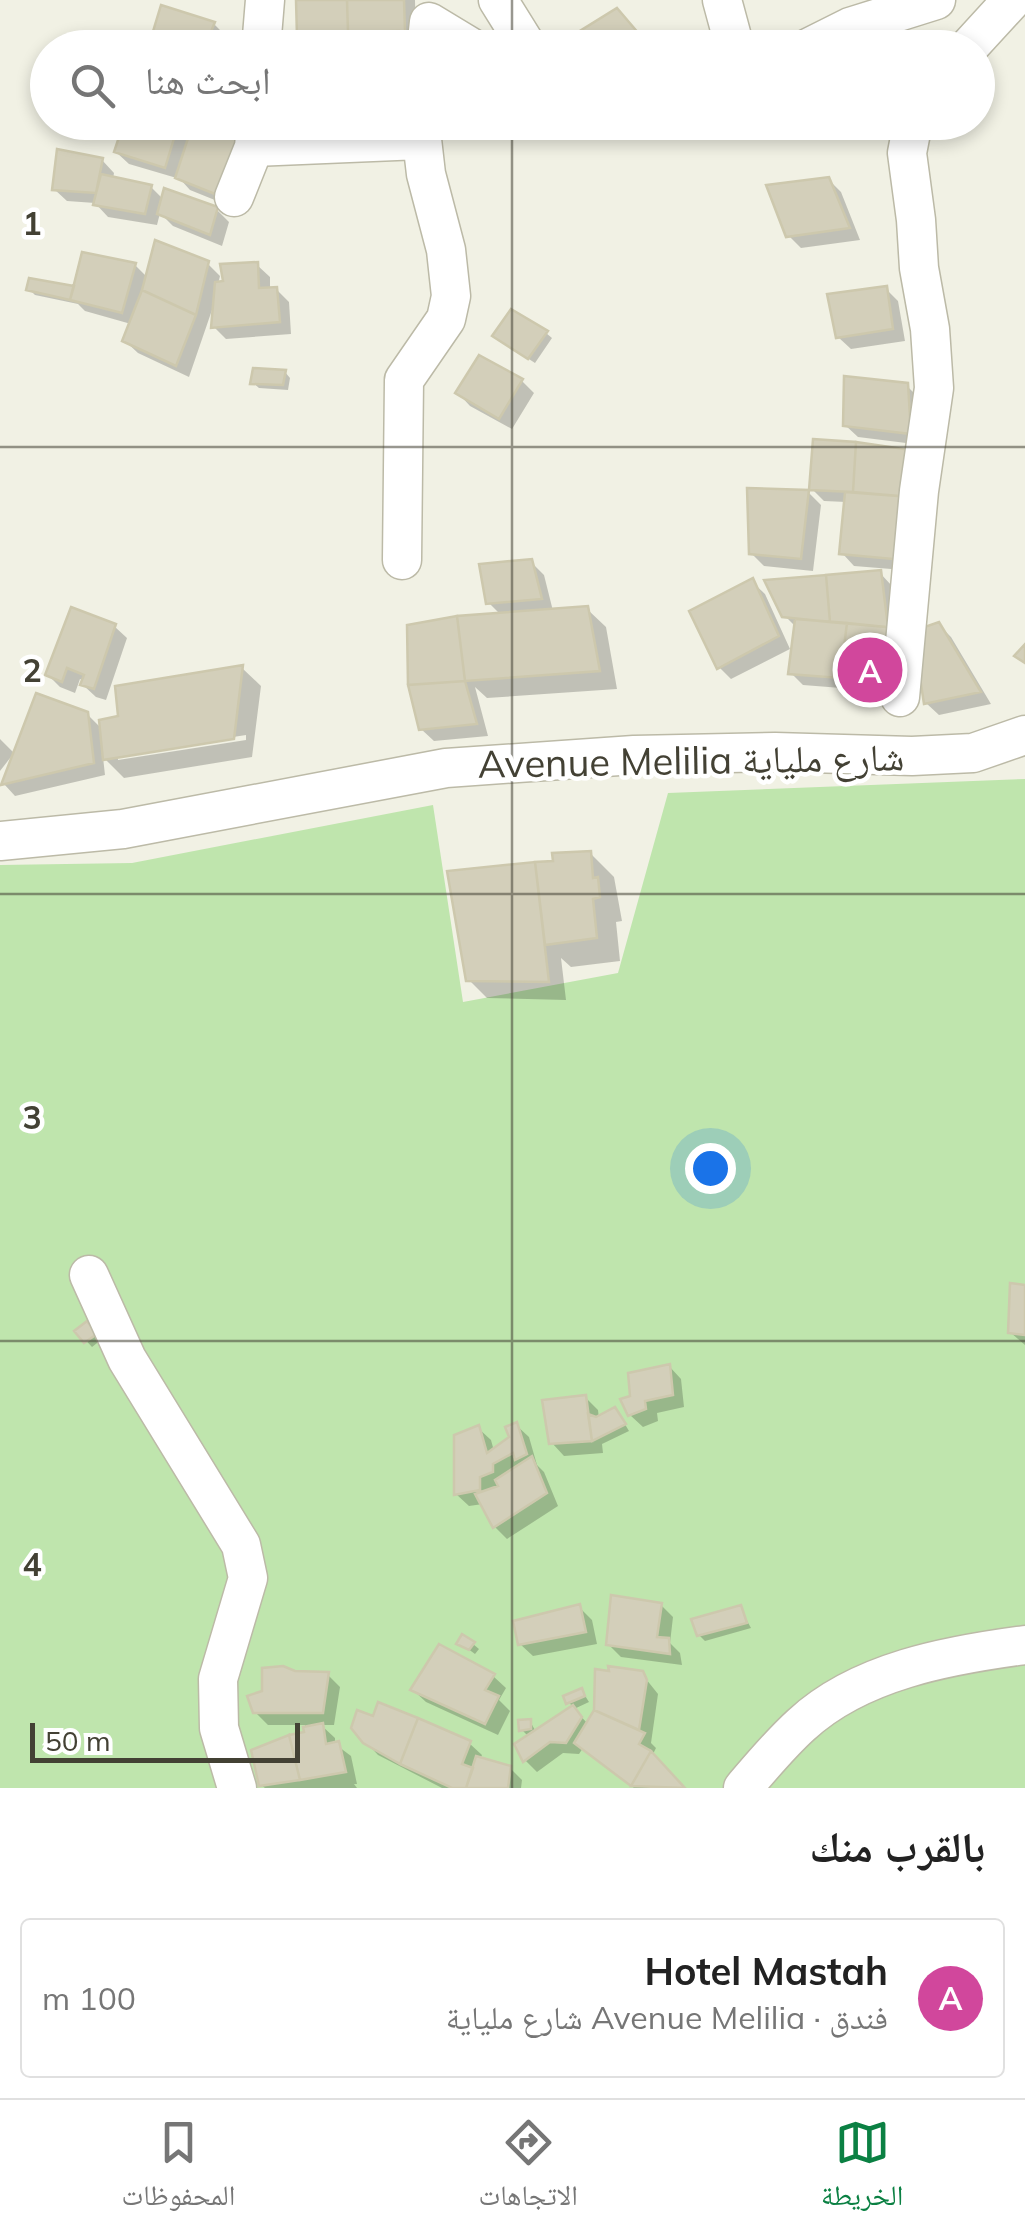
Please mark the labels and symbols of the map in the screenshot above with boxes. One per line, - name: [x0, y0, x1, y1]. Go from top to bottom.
- text: 1: [22, 203, 42, 243]
- pin: A: [838, 632, 902, 708]
- text: 2: [22, 650, 42, 690]
- street label: Avenue Melilia شارع ملياية: [477, 732, 905, 789]
- text: 3: [22, 1097, 42, 1137]
- your location: [685, 1143, 736, 1194]
- text: 4: [22, 1544, 42, 1584]
- scale bar: [30, 1718, 300, 1762]

